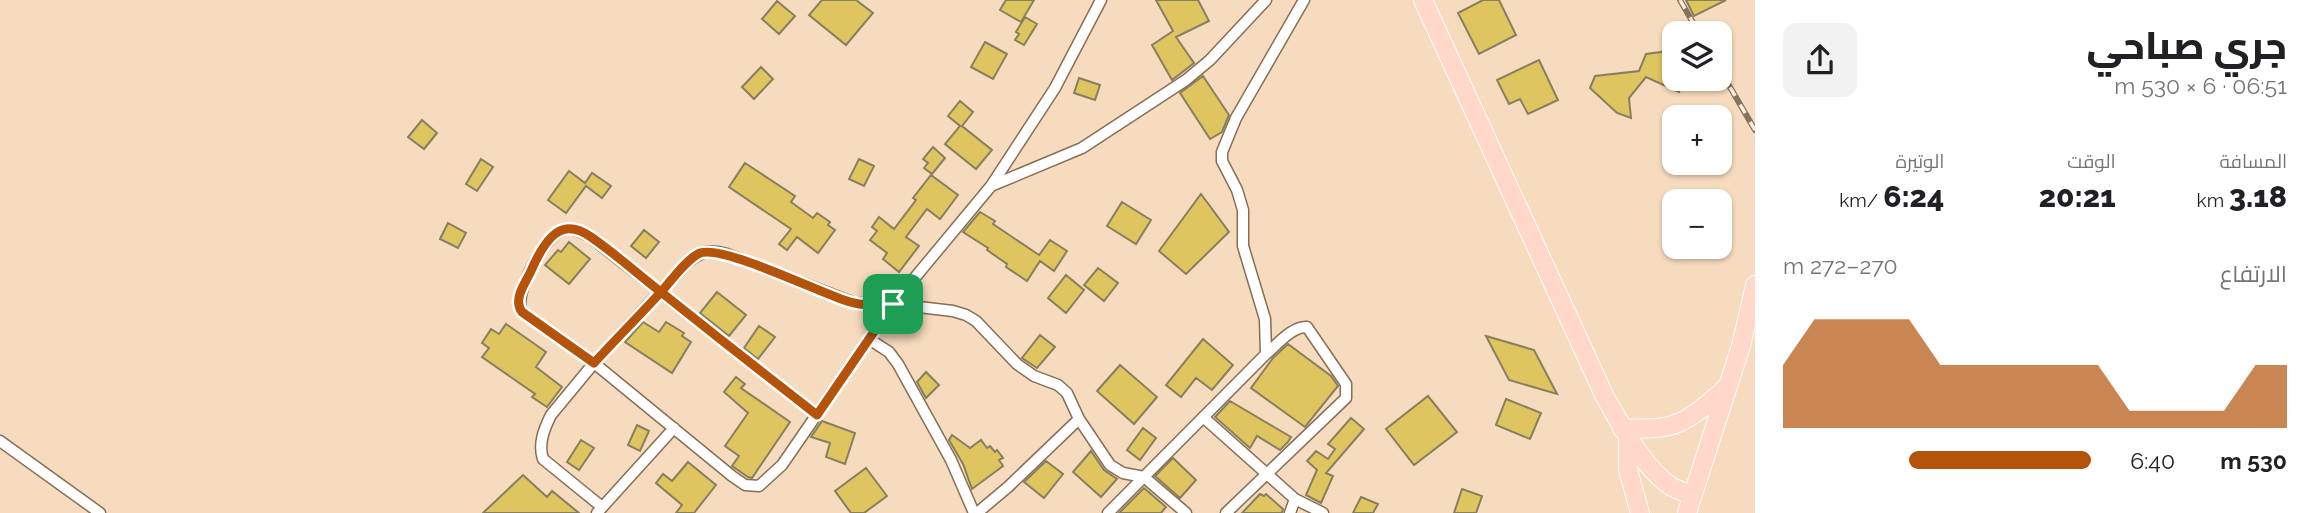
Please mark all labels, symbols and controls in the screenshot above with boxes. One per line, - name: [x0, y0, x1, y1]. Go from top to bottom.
- map controls: [1662, 21, 1732, 259]
- button: layers: [1662, 21, 1732, 91]
- button: share: [1783, 23, 1857, 97]
- text: جري صباحي: [2087, 23, 2287, 68]
- text: 06:51 · 6 × 530 m: [2114, 72, 2287, 99]
- button: +: [1662, 105, 1732, 175]
- text: الوتيرة: [1896, 150, 1944, 172]
- text: الوقت: [2067, 150, 2116, 172]
- text: المسافة: [2219, 150, 2287, 172]
- text: 6:24: [1883, 179, 1944, 214]
- text: 20:21: [2039, 179, 2116, 214]
- text: 3.18: [2229, 179, 2287, 214]
- button: −: [1662, 189, 1732, 259]
- text: /km: [1839, 189, 1883, 211]
- text: km: [2197, 189, 2229, 211]
- text: 270–272 m: [1783, 252, 1898, 279]
- text: الارتفاع: [2220, 260, 2287, 287]
- pin: [863, 274, 923, 334]
- icon: arrive: [874, 285, 912, 323]
- text: 6:40: [2130, 447, 2175, 474]
- text: 530 m: [2220, 447, 2287, 474]

